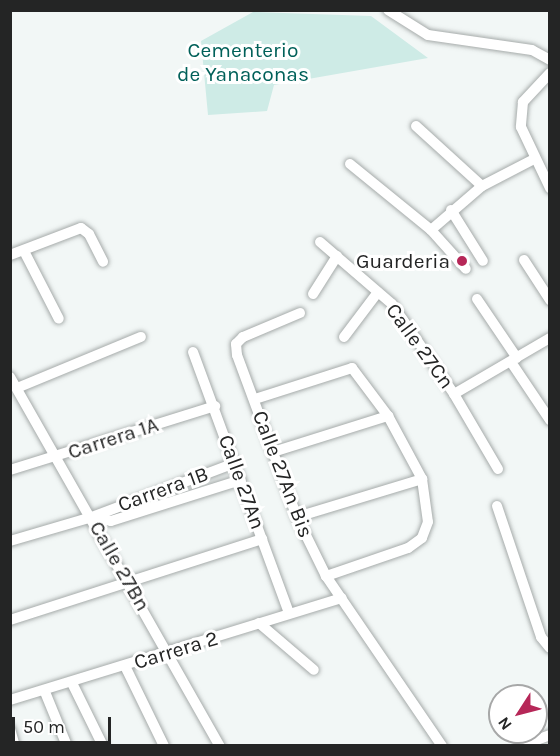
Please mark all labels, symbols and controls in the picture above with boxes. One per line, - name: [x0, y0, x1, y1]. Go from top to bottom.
- park label: Cementerio de Yanaconas: [177, 37, 309, 87]
- place label: Guarderia: [356, 248, 450, 274]
- marker: Guarderia: [455, 254, 469, 268]
- street label: Calle 27Cn: [381, 298, 459, 394]
- street label: Calle 27An Bis: [247, 407, 319, 541]
- street label: Carrera 1A: [65, 412, 161, 464]
- street label: Calle 27An: [213, 431, 271, 533]
- street label: Carrera 1B: [114, 461, 212, 517]
- street label: Calle 27Bn: [84, 517, 156, 615]
- street label: Carrera 2: [131, 625, 221, 675]
- north arrow: [488, 684, 548, 744]
- scale bar: [15, 705, 114, 743]
- text: N: [494, 713, 516, 734]
- text: 50 m: [23, 716, 65, 738]

